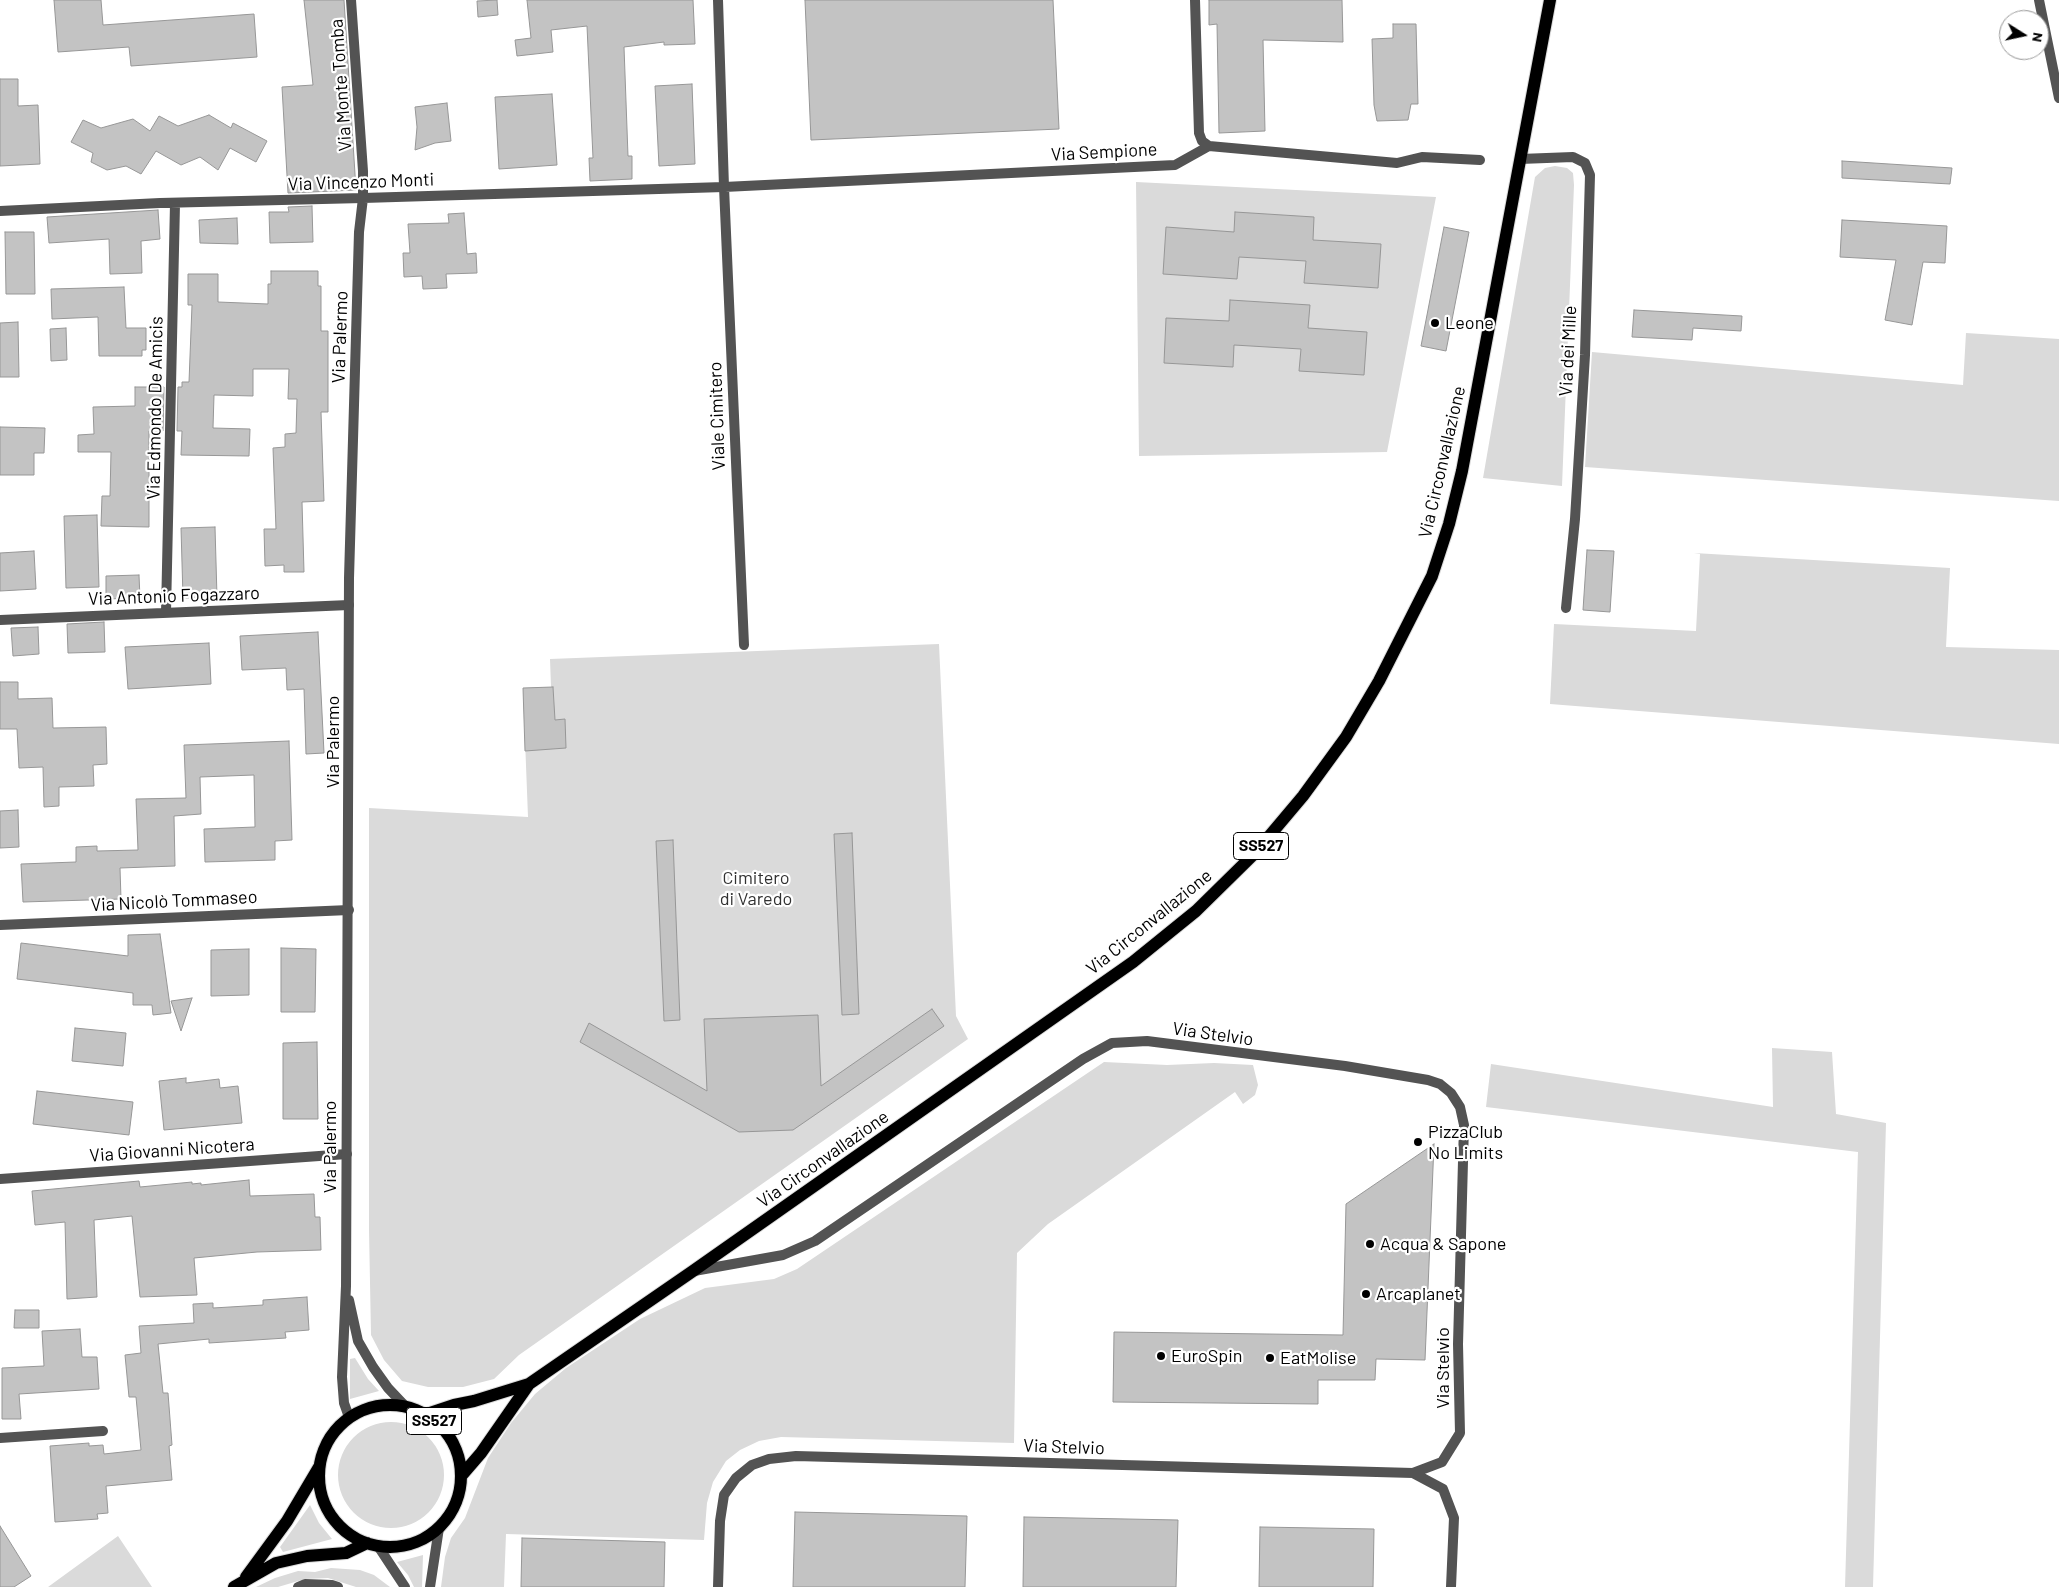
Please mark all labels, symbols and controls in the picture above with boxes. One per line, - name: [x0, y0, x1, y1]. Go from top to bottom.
- north arrow: [1999, 10, 2049, 60]
- street label: Via Monte Tomba: [326, 18, 356, 152]
- text: N: [2029, 31, 2047, 44]
- street label: Via Sempione: [1050, 138, 1158, 166]
- street label: Via Vincenzo Monti: [288, 169, 434, 195]
- street label: Via Palermo: [328, 290, 352, 384]
- street label: Via dei Mille: [1555, 305, 1581, 397]
- place label: Leone: [1445, 312, 1494, 334]
- street label: Via Edmondo De Amicis: [143, 316, 167, 500]
- marker: Leone: [1429, 317, 1441, 329]
- street label: Viale Cimitero: [704, 361, 730, 471]
- street label: Via Circonvallazione: [1414, 384, 1470, 540]
- street label: Via Antonio Fogazzaro: [88, 582, 260, 610]
- street label: Via Palermo: [322, 696, 344, 788]
- road number: SS527: [1234, 832, 1288, 859]
- street label: Via Circonvallazione: [1082, 865, 1216, 979]
- park label: Cimitero di Varedo: [720, 867, 792, 910]
- street label: Via Nicolò Tommaseo: [90, 886, 258, 916]
- street label: Via Stelvio: [1171, 1018, 1255, 1050]
- street label: Via Palermo: [319, 1101, 341, 1193]
- street label: Via Circonvallazione: [753, 1106, 893, 1212]
- place label: PizzaClub No Limits: [1428, 1121, 1503, 1164]
- street label: Via Giovanni Nicotera: [89, 1133, 255, 1167]
- marker: PizzaClub No Limits: [1412, 1136, 1424, 1148]
- place label: Acqua & Sapone: [1380, 1233, 1506, 1255]
- marker: Acqua & Sapone: [1364, 1238, 1376, 1250]
- place label: Arcaplanet: [1376, 1283, 1461, 1305]
- marker: Arcaplanet: [1360, 1288, 1372, 1300]
- street label: Via Stelvio: [1432, 1327, 1454, 1409]
- place label: EuroSpin: [1171, 1345, 1243, 1367]
- place label: EatMolise: [1280, 1347, 1356, 1369]
- marker: EuroSpin: [1155, 1350, 1167, 1362]
- marker: EatMolise: [1264, 1352, 1276, 1364]
- road number: SS527: [406, 1408, 462, 1434]
- street label: Via Stelvio: [1023, 1435, 1105, 1459]

